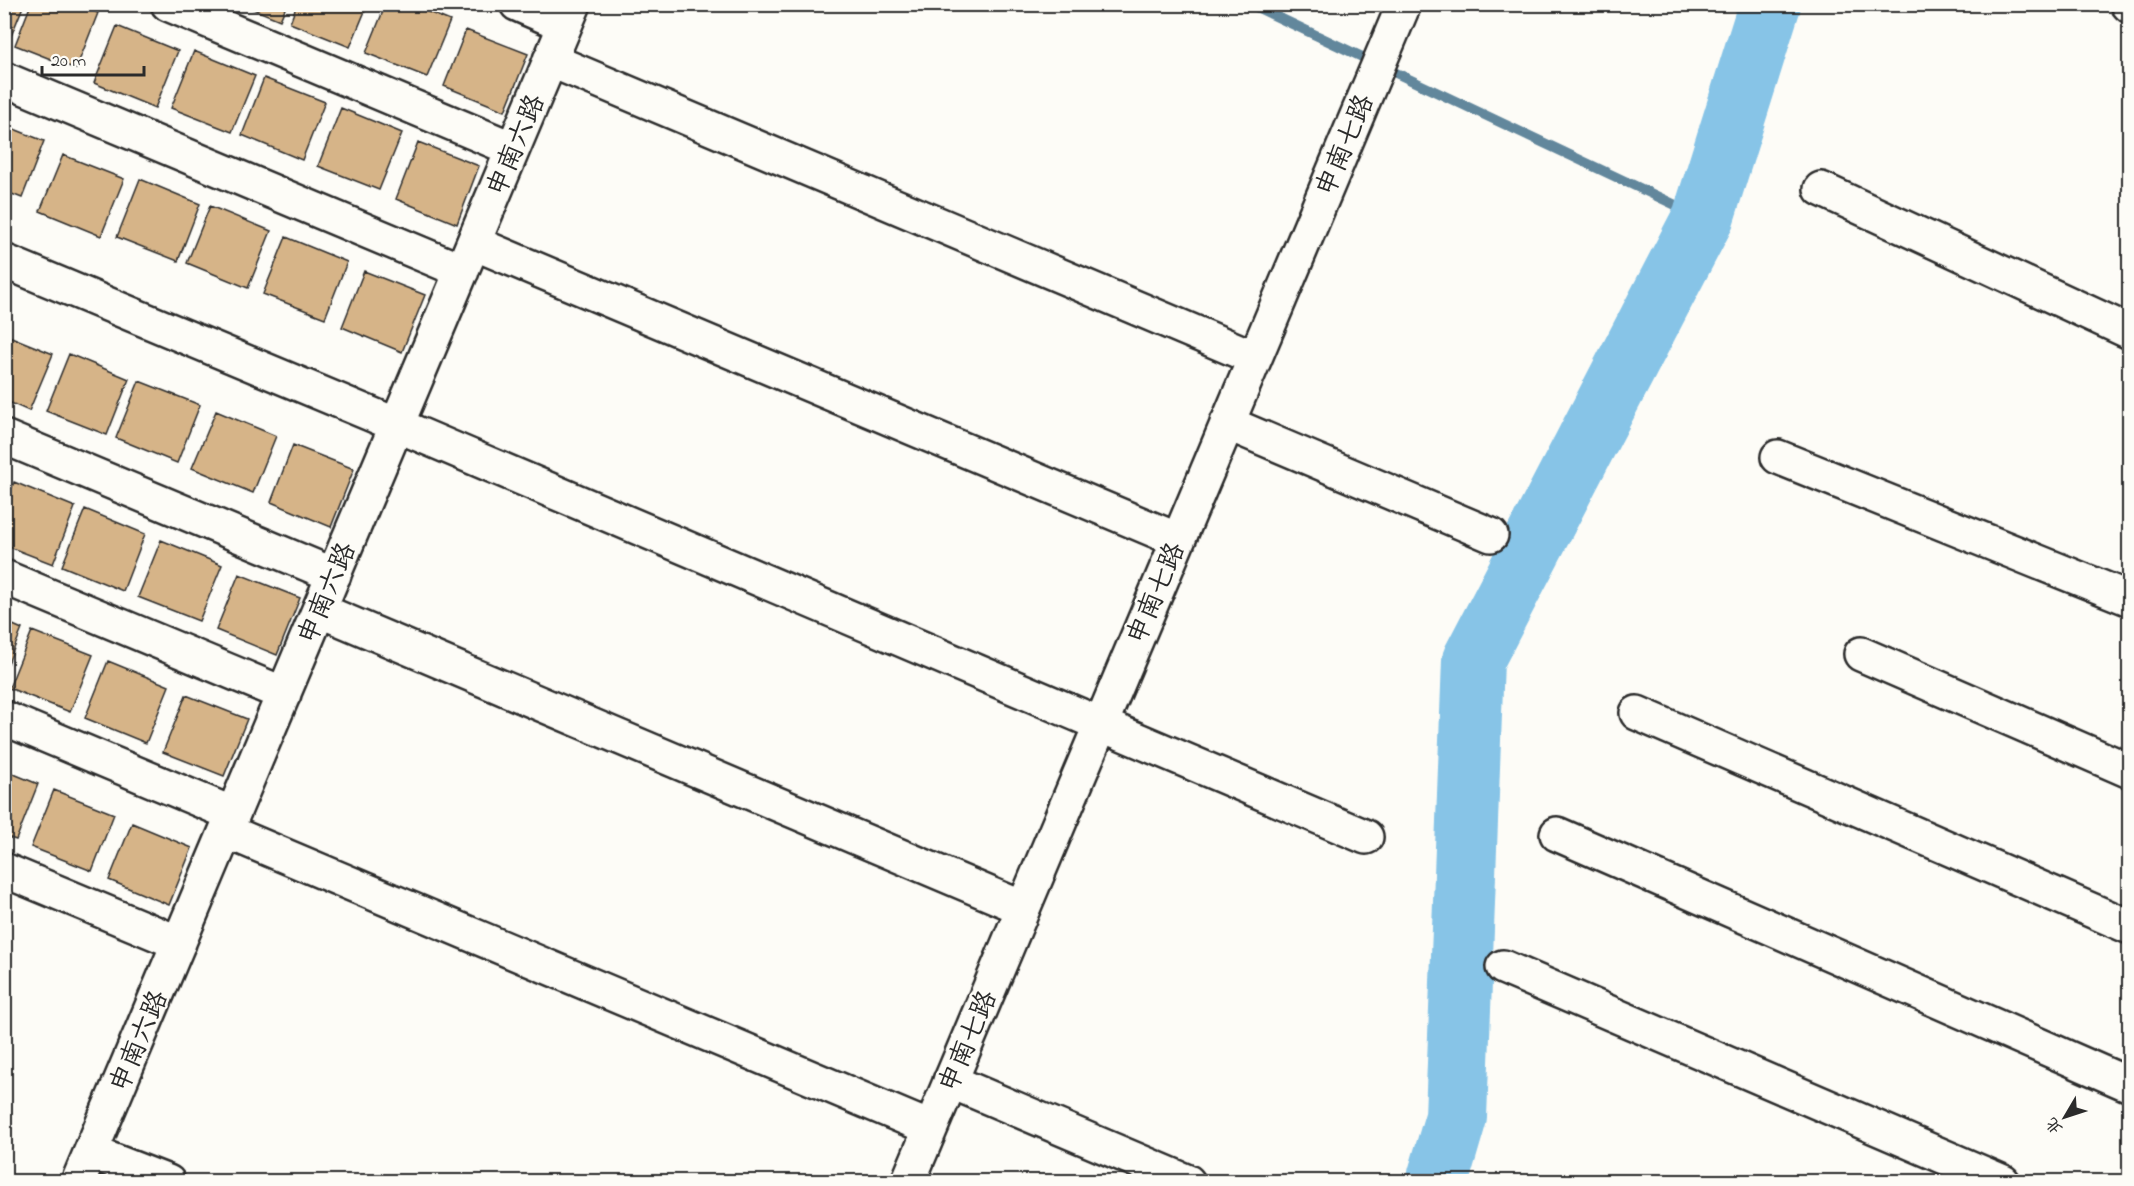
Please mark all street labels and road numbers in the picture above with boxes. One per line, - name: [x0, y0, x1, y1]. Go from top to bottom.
- street label: 申南六路: [478, 89, 556, 203]
- street label: 申南七路: [1307, 89, 1385, 203]
- street label: 申南六路: [289, 537, 367, 651]
- street label: 申南七路: [1118, 537, 1196, 651]
- street label: 申南六路: [101, 985, 179, 1099]
- street label: 申南七路: [930, 985, 1008, 1099]

